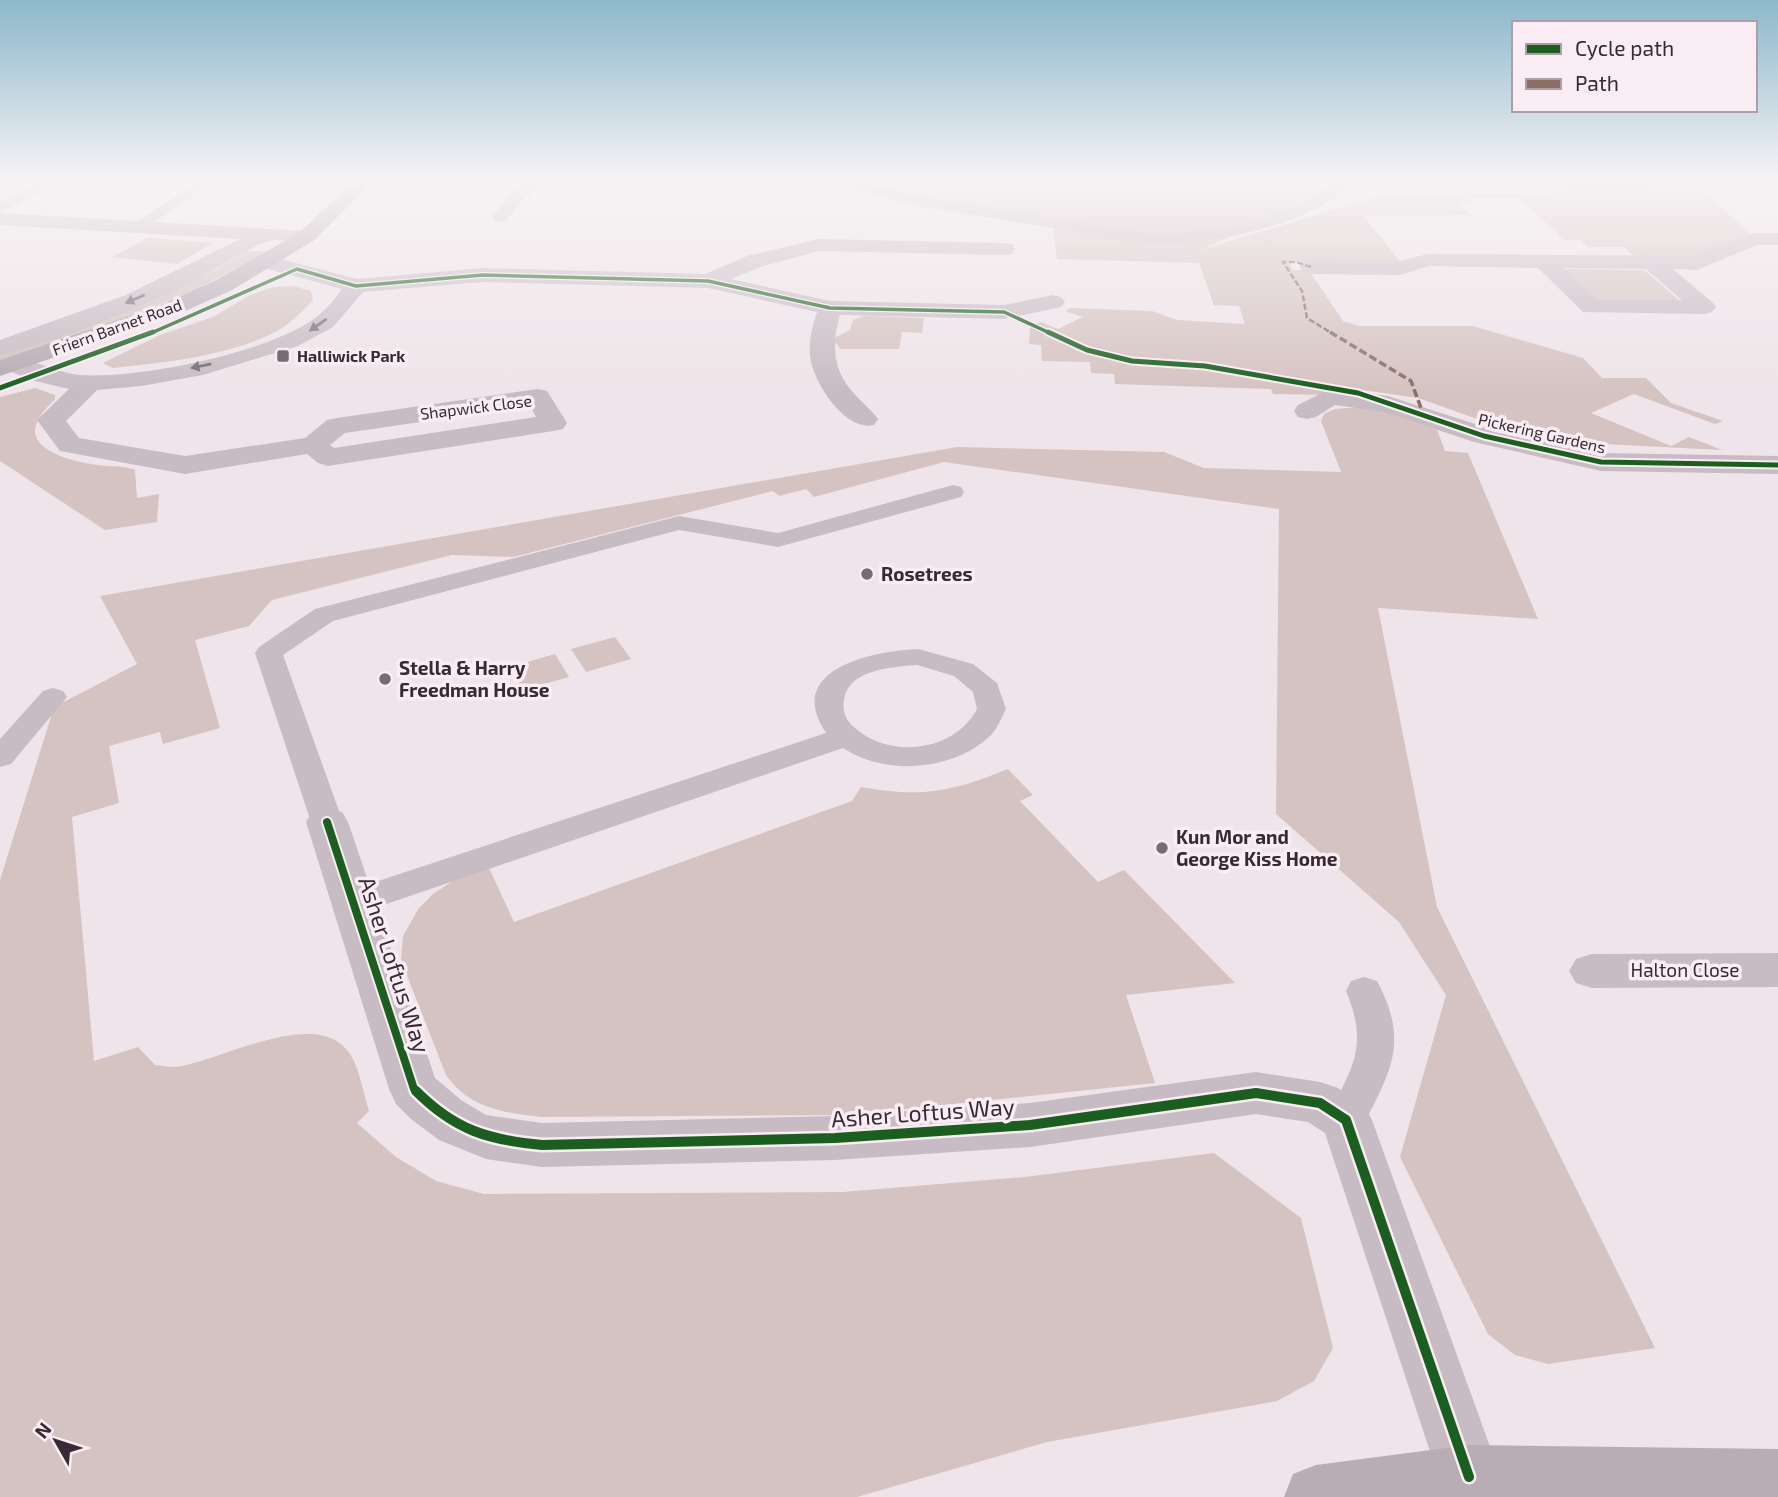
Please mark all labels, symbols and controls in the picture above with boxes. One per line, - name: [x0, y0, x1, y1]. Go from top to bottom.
- legend: [1512, 21, 1757, 112]
- text: Cycle path: [1575, 35, 1674, 60]
- text: Path: [1575, 70, 1619, 95]
- one-way arrow: [124, 293, 145, 304]
- street label: Friern Barnet Road: [50, 294, 184, 359]
- one-way arrow: [308, 318, 327, 332]
- place label: Halliwick Park: [297, 346, 405, 365]
- marker: Halliwick Park: [275, 348, 291, 364]
- one-way arrow: [190, 360, 212, 371]
- street label: Shapwick Close: [419, 390, 533, 423]
- street label: Pickering Gardens: [1477, 409, 1608, 456]
- place label: Rosetrees: [881, 562, 972, 585]
- marker: Rosetrees: [859, 566, 875, 582]
- place label: Stella & Harry Freedman House: [399, 656, 550, 701]
- marker: Stella & Harry Freedman House: [377, 671, 393, 687]
- place label: Kun Mor and George Kiss Home: [1176, 825, 1338, 870]
- marker: Kun Mor and George Kiss Home: [1154, 840, 1170, 856]
- street label: Asher Loftus Way: [353, 873, 437, 1056]
- street label: Halton Close: [1630, 958, 1740, 981]
- street label: Asher Loftus Way: [830, 1092, 1016, 1132]
- north arrow: [21, 1406, 91, 1476]
- text: N: [29, 1417, 56, 1443]

